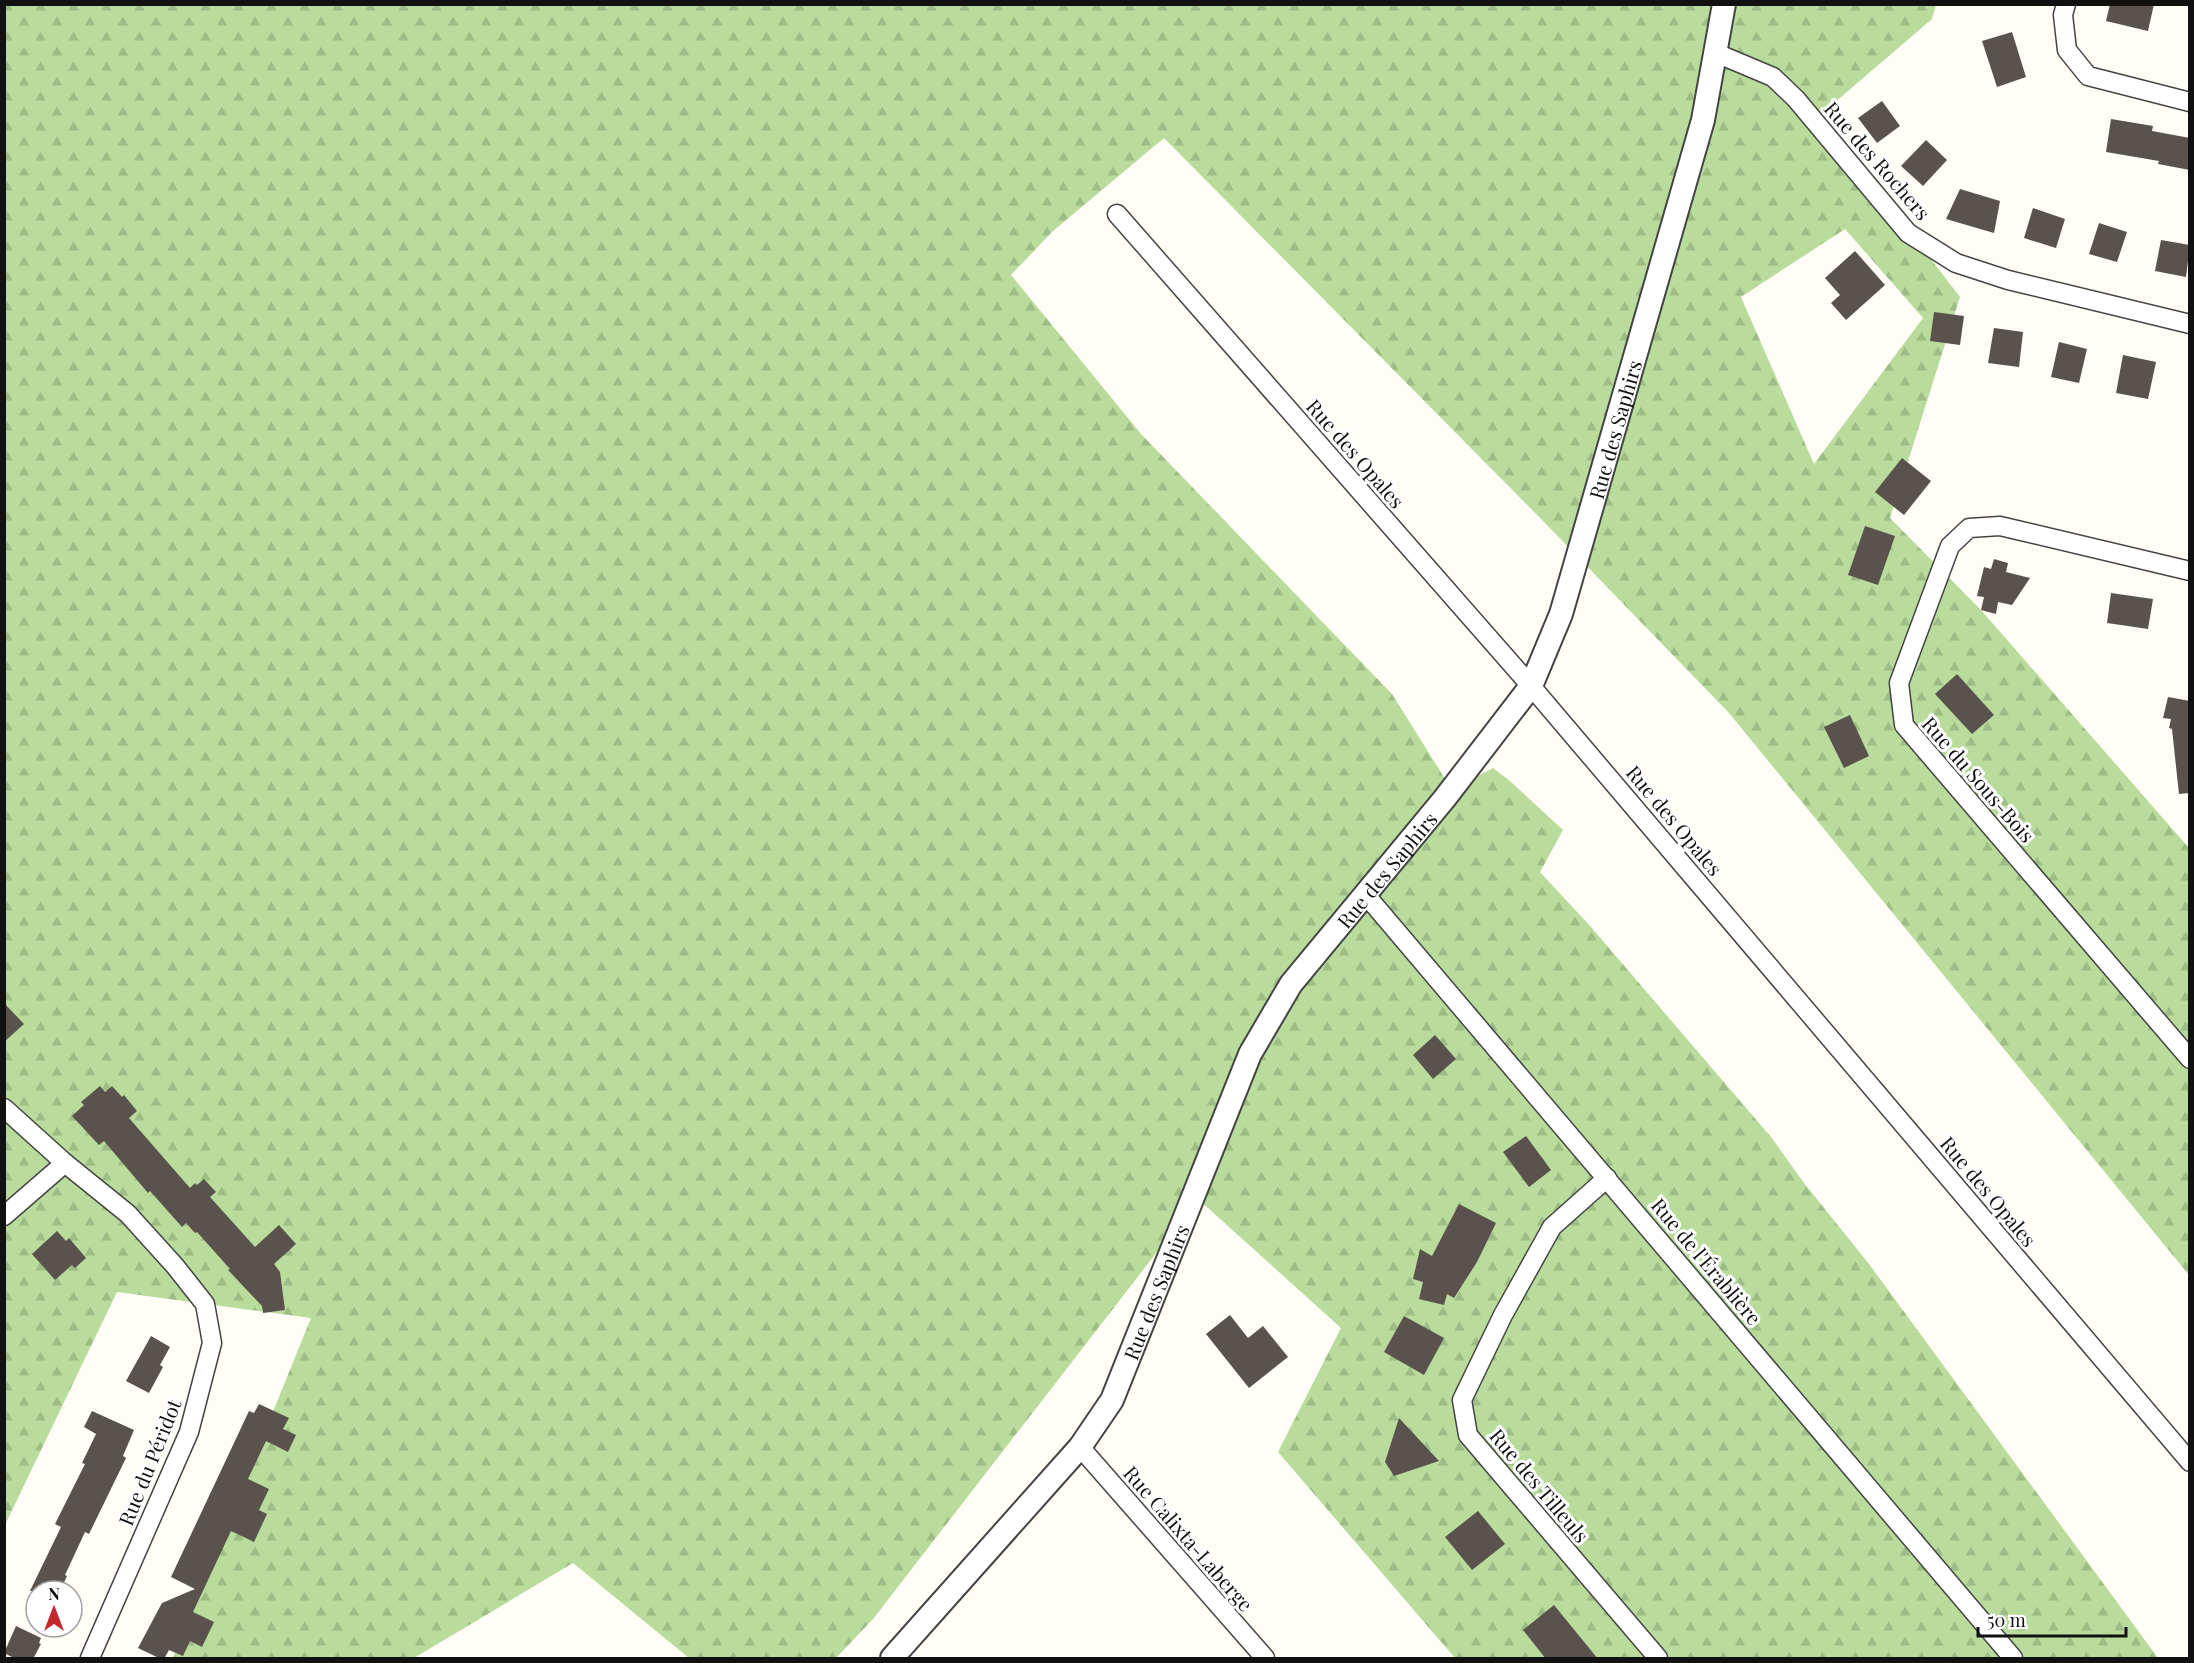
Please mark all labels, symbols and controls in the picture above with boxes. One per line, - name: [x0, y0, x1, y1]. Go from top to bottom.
- street label: Rue des Rochers: [1819, 95, 1937, 225]
- street label: Rue des Saphirs: [1581, 357, 1647, 502]
- street label: Rue des Opales: [1301, 393, 1411, 513]
- street label: Rue du Sous-Bois: [1917, 710, 2041, 848]
- street label: Rue des Opales: [1621, 759, 1729, 881]
- street label: Rue des Saphirs: [1330, 806, 1442, 933]
- street label: Rue des Opales: [1935, 1130, 2043, 1252]
- street label: Rue de l'Érablière: [1646, 1192, 1768, 1330]
- street label: Rue des Saphirs: [1116, 1220, 1194, 1363]
- street label: Rue du Péridot: [111, 1394, 187, 1529]
- street label: Rue des Tilleuls: [1484, 1422, 1596, 1548]
- street label: Rue Calixta-Laberge: [1118, 1459, 1260, 1617]
- north arrow: [24, 1579, 84, 1639]
- text: N: [48, 1583, 60, 1604]
- scale bar: [1978, 1600, 2126, 1638]
- text: 50 m: [1987, 1608, 2026, 1632]

